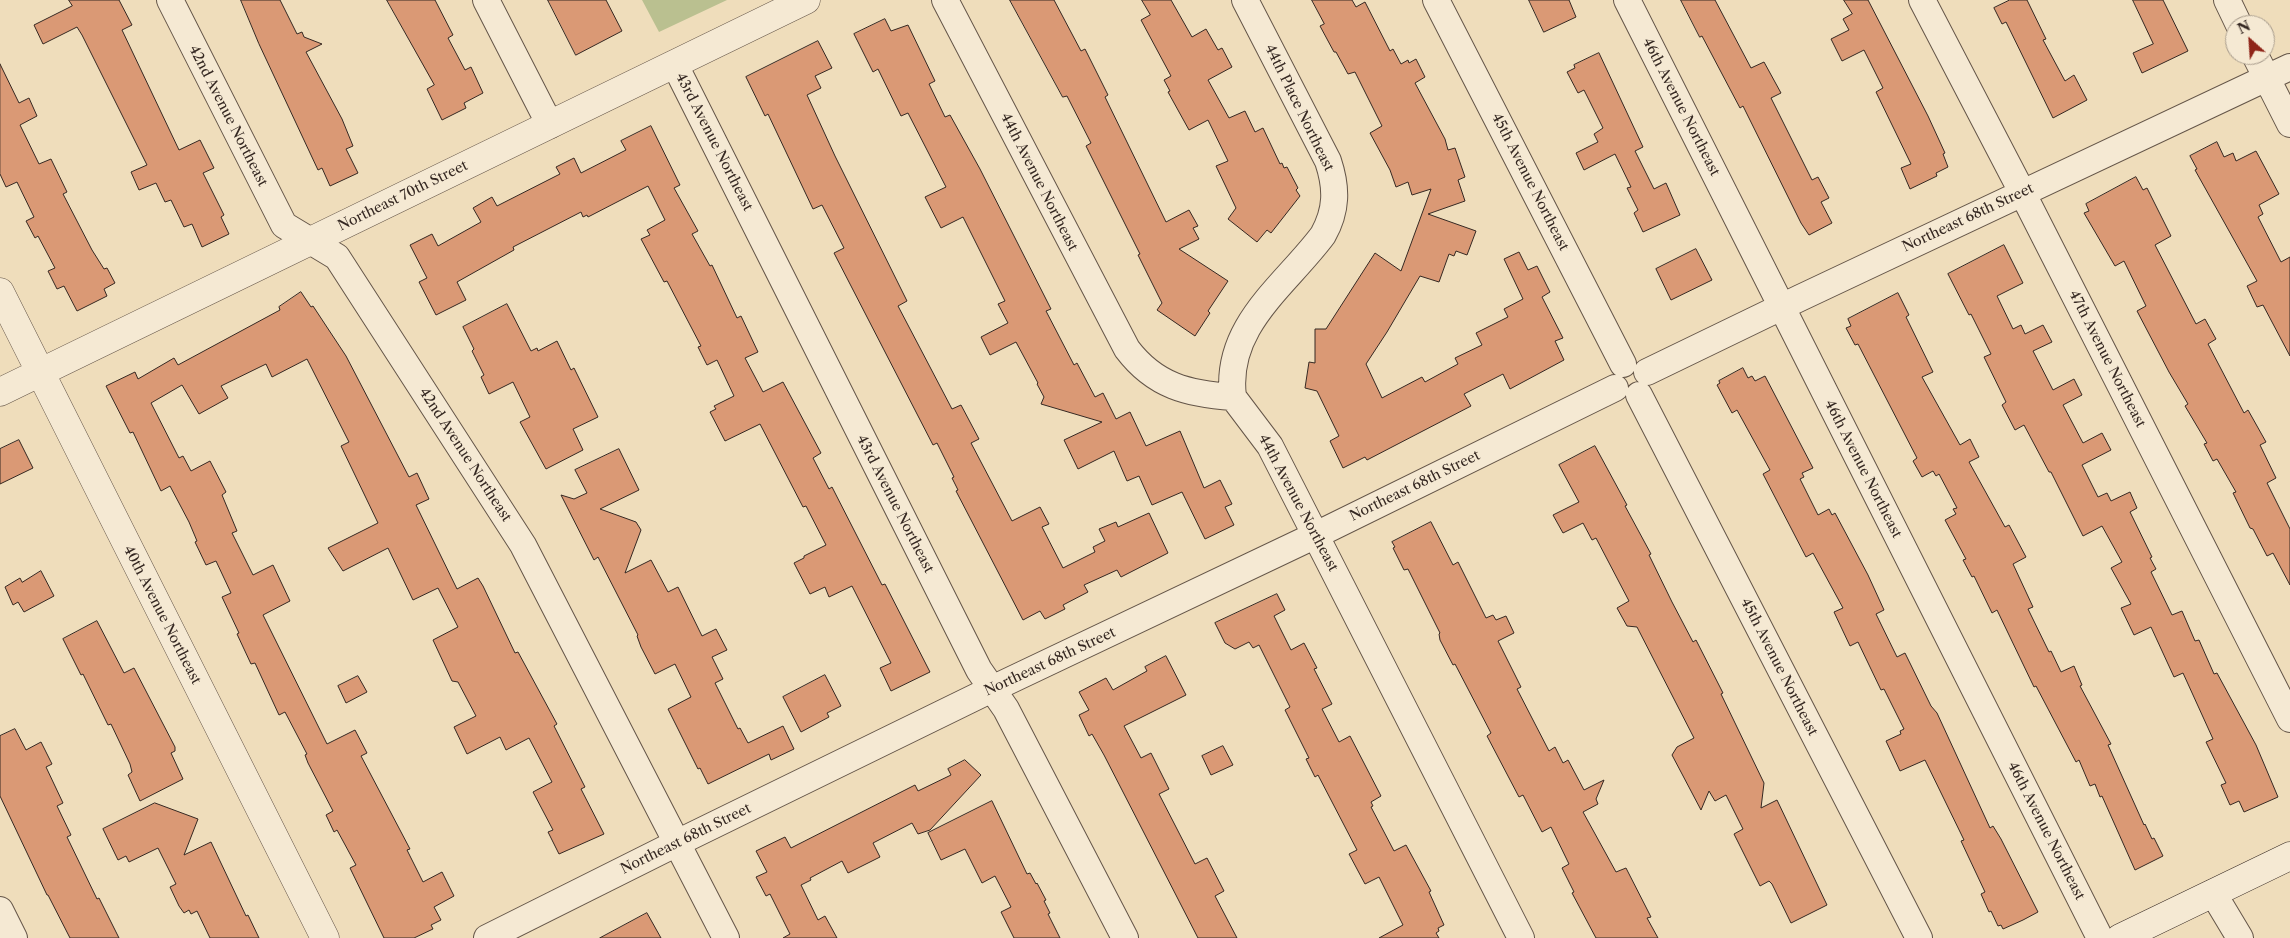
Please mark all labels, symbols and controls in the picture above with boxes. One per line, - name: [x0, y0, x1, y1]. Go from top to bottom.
- north arrow: [2225, 15, 2275, 65]
- text: N: [2234, 17, 2253, 38]
- street label: 46th Avenue Northeast: [1639, 35, 1723, 179]
- street label: 44th Place Northeast: [1261, 42, 1337, 174]
- street label: 42nd Avenue Northeast: [185, 43, 271, 189]
- street label: 43rd Avenue Northeast: [672, 70, 756, 214]
- street label: 44th Avenue Northeast: [997, 110, 1081, 254]
- street label: 45th Avenue Northeast: [1488, 110, 1572, 254]
- street label: Northeast 70th Street: [335, 157, 471, 235]
- street label: Northeast 68th Street: [1900, 180, 2036, 256]
- street label: 47th Avenue Northeast: [2065, 288, 2149, 430]
- street label: 42nd Avenue Northeast: [415, 385, 515, 525]
- street label: 46th Avenue Northeast: [1821, 397, 1905, 541]
- street label: 43rd Avenue Northeast: [853, 432, 937, 576]
- street label: 44th Avenue Northeast: [1255, 432, 1341, 574]
- street label: Northeast 68th Street: [1347, 447, 1483, 525]
- street label: 40th Avenue Northeast: [120, 543, 204, 687]
- street label: 45th Avenue Northeast: [1737, 595, 1821, 739]
- street label: Northeast 68th Street: [982, 624, 1118, 700]
- street label: 46th Avenue Northeast: [2004, 759, 2088, 903]
- street label: Northeast 68th Street: [618, 800, 754, 878]

